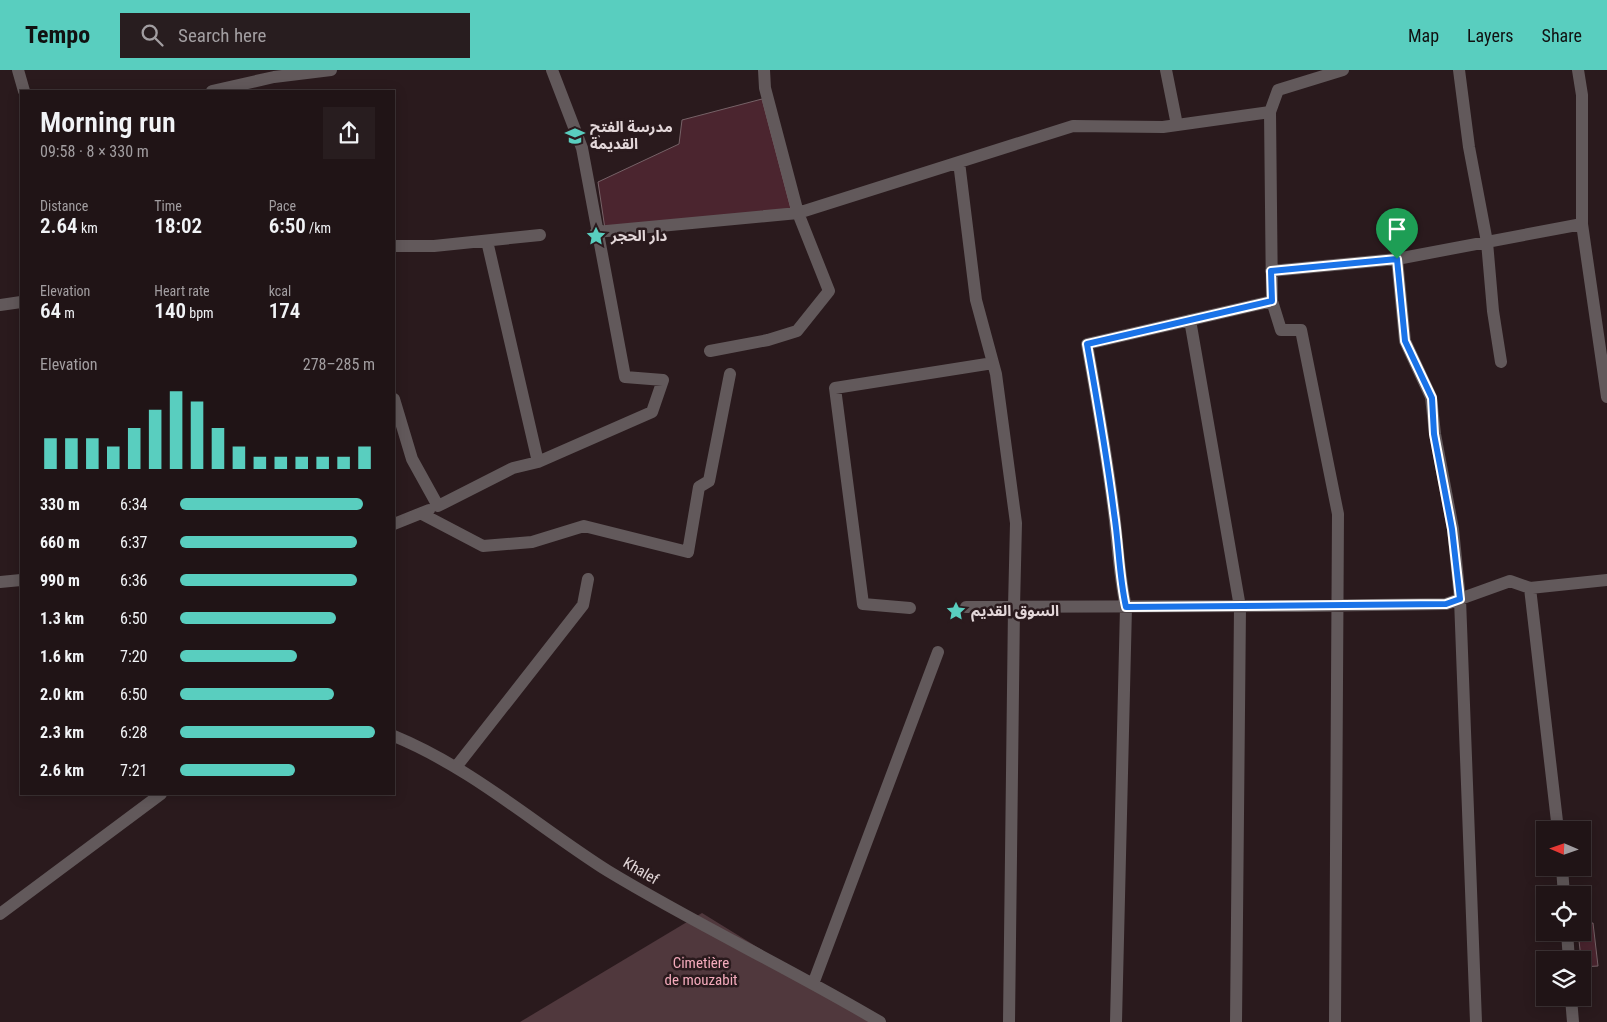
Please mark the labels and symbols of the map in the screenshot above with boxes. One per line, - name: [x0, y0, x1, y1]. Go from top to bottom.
- place label: مدرسة الفتح القديمة: [590, 118, 673, 153]
- school or university icon: مدرسة الفتح القديمة: [564, 125, 586, 147]
- pin: [1376, 208, 1418, 259]
- place icon: دار الحجر: [585, 225, 607, 247]
- place label: دار الحجر: [610, 227, 668, 245]
- place icon: السوق القديم: [945, 600, 967, 622]
- place label: السوق القديم: [971, 602, 1059, 622]
- north arrow: [1536, 821, 1591, 876]
- street label: Khalef: [620, 854, 662, 888]
- park label: Cimetière de mouzabit: [664, 954, 738, 989]

